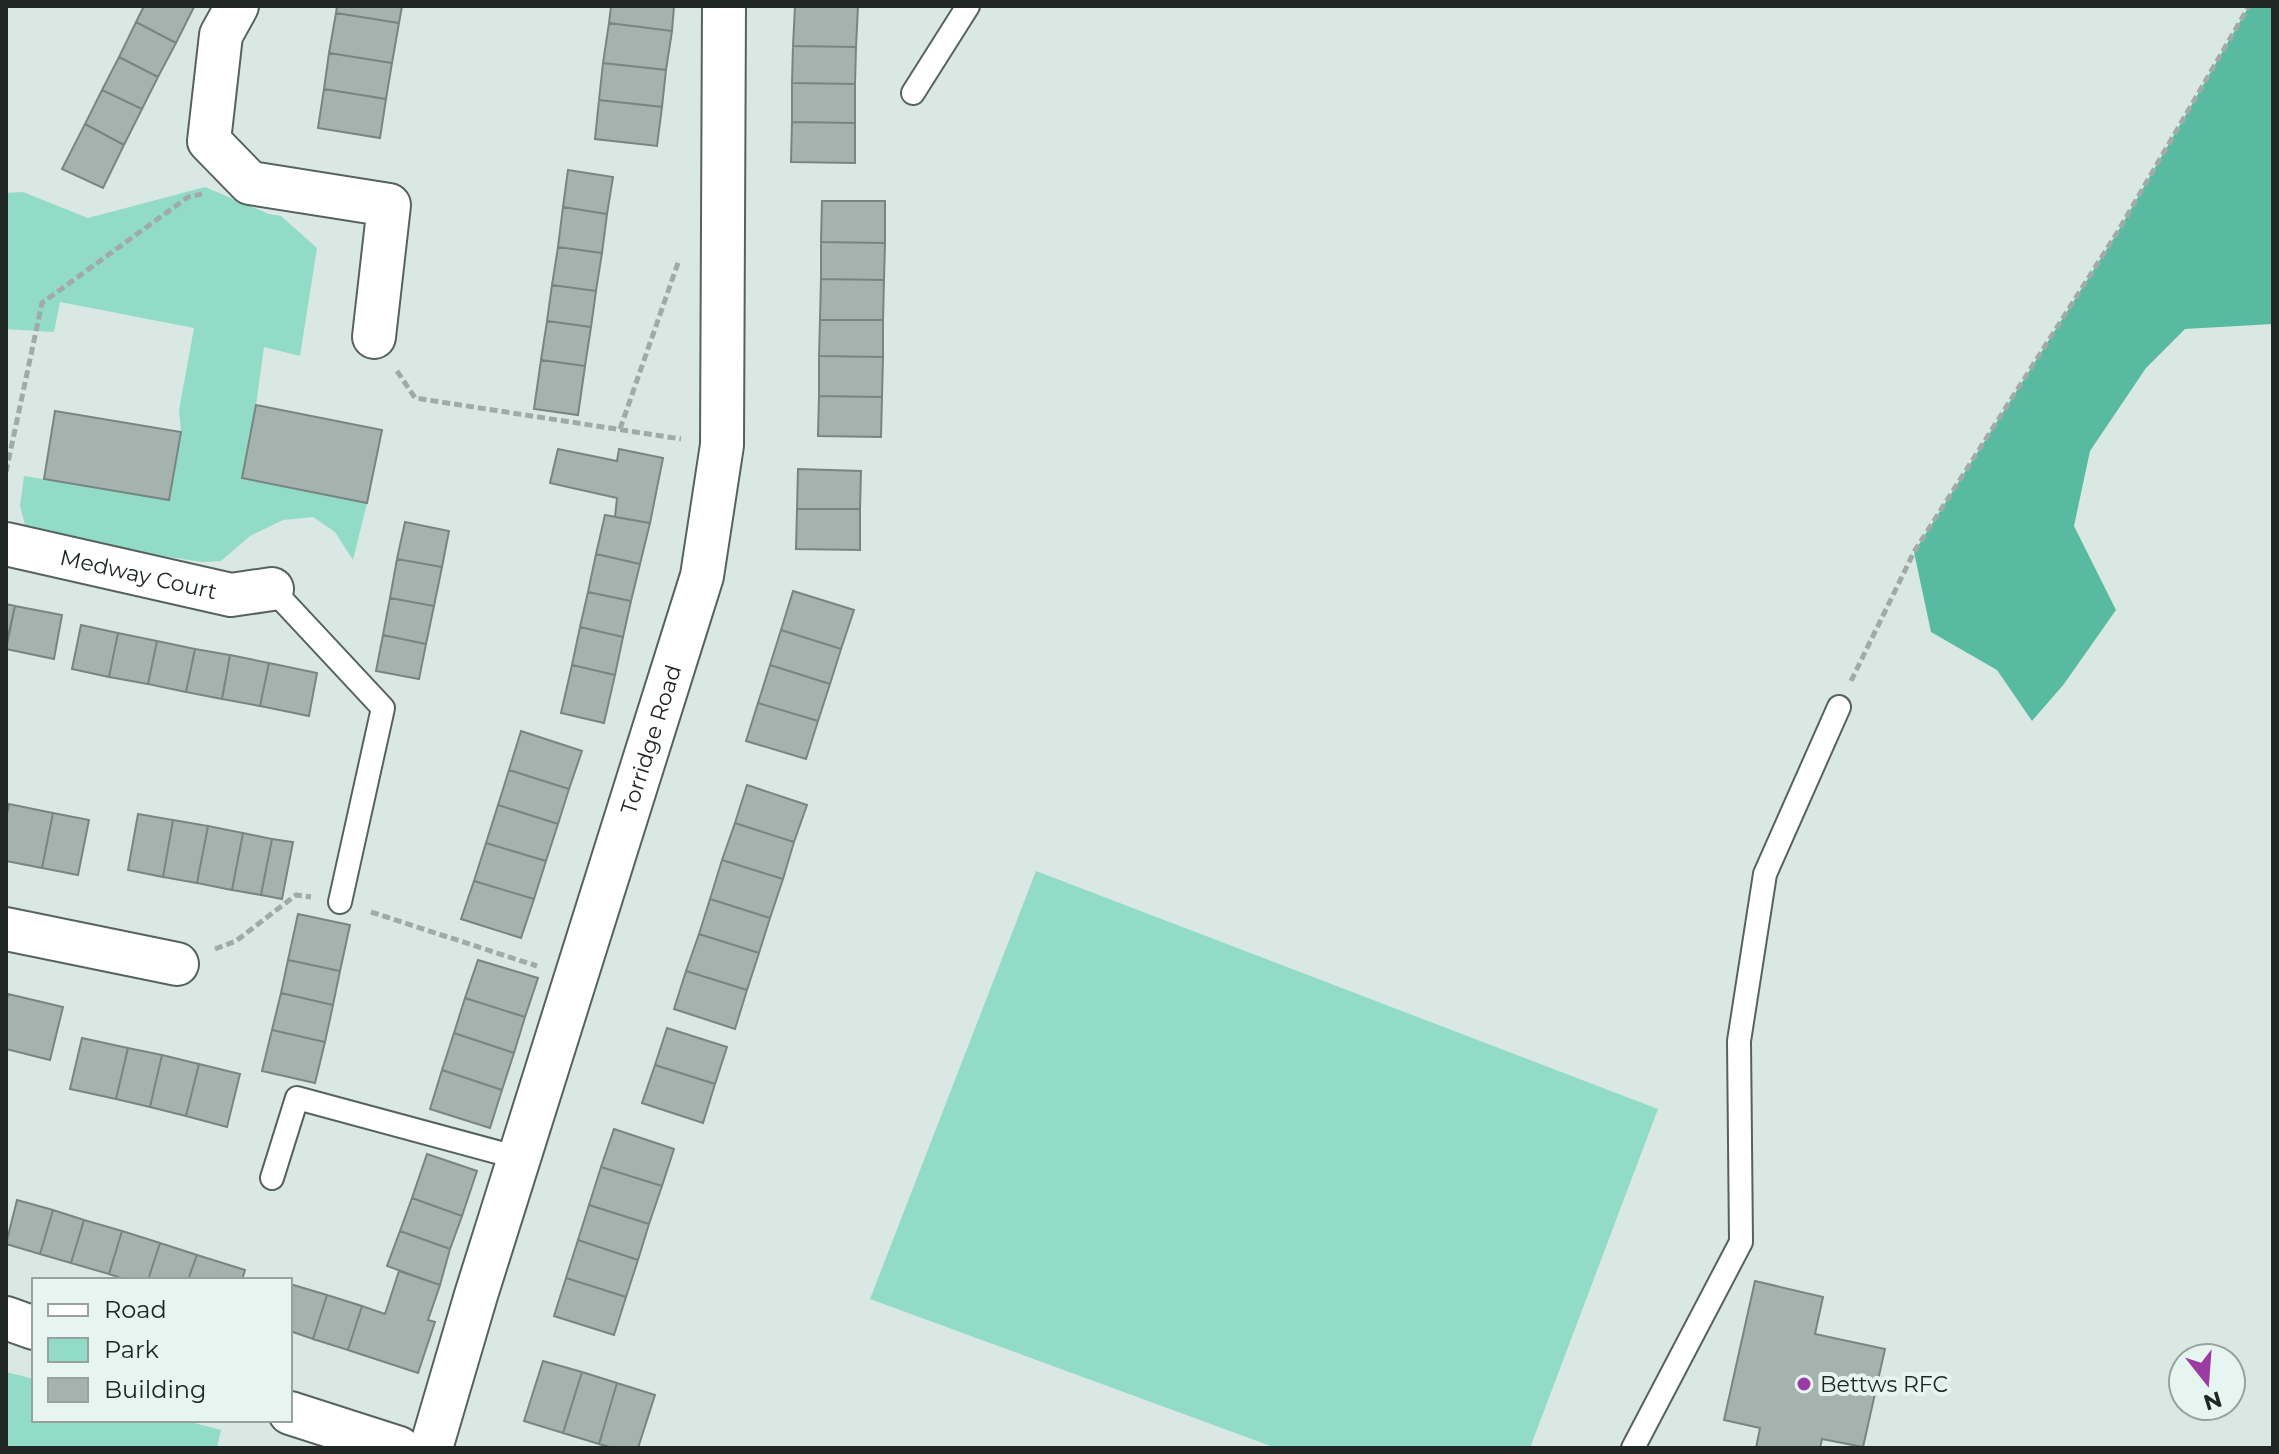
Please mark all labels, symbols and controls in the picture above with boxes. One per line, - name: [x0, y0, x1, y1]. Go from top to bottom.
- street label: Medway Court: [58, 543, 220, 605]
- street label: Torridge Road: [615, 661, 687, 817]
- legend: [32, 1278, 292, 1422]
- text: Road: [104, 1295, 167, 1324]
- text: Park: [104, 1335, 159, 1364]
- north arrow: [2167, 1342, 2247, 1422]
- place label: Bettws RFC: [1820, 1371, 1948, 1398]
- text: Building: [104, 1375, 207, 1404]
- marker: Bettws RFC: [1795, 1375, 1813, 1393]
- text: N: [2200, 1385, 2225, 1416]

